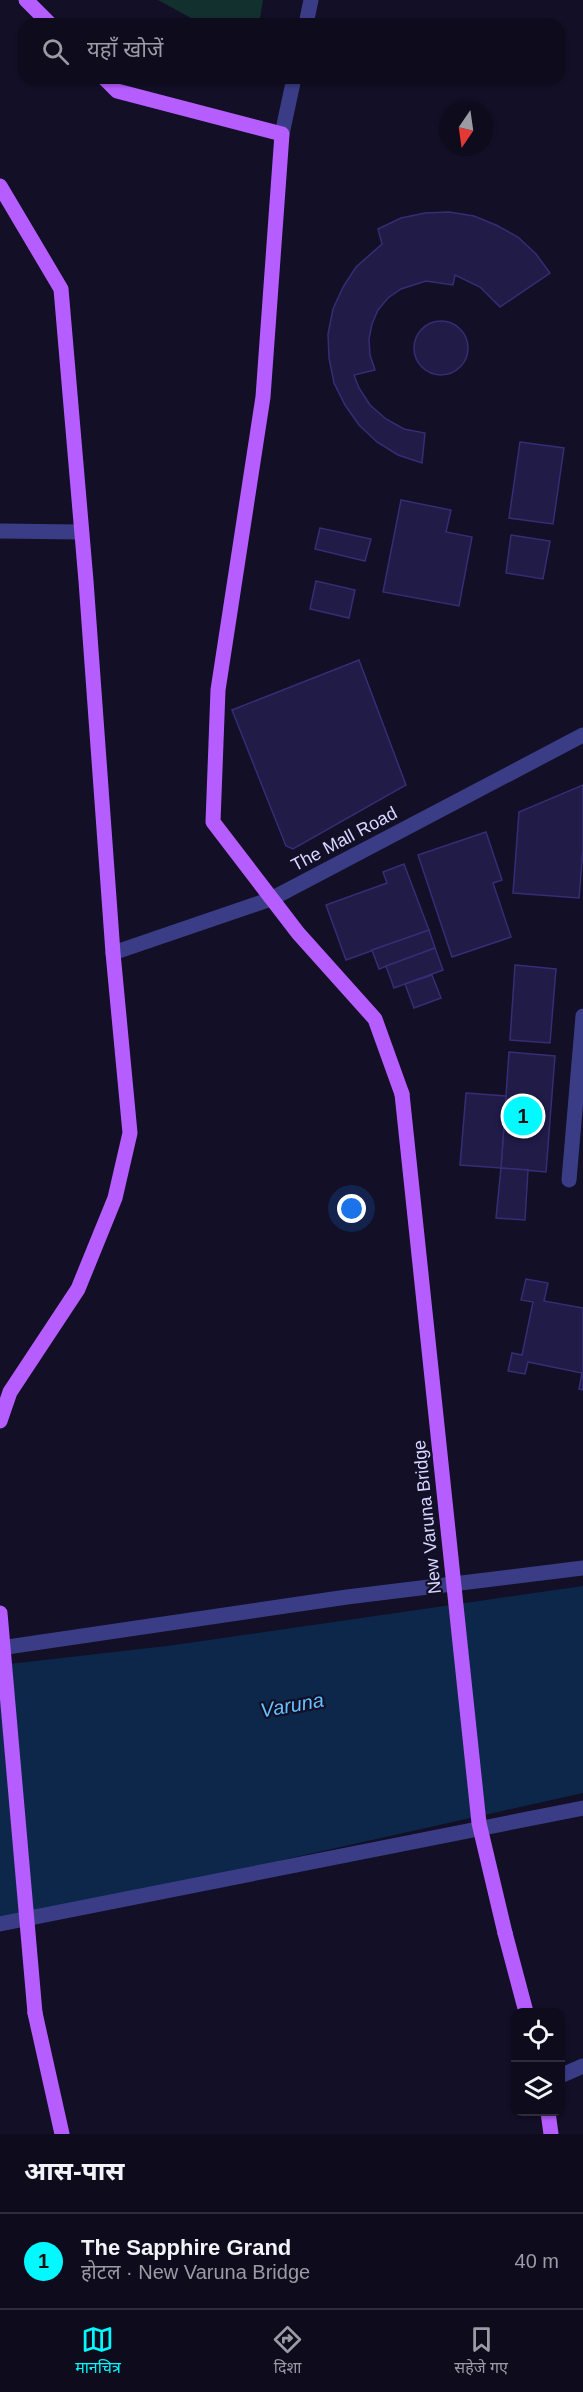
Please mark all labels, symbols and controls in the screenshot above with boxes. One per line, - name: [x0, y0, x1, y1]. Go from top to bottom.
- search box: [18, 18, 565, 84]
- icon: search: [39, 35, 72, 68]
- text: यहाँ खोजें: [87, 37, 163, 62]
- north arrow: [439, 102, 493, 156]
- street label: The Mall Road: [288, 803, 400, 875]
- pin: 1: [504, 1094, 542, 1138]
- your location: [337, 1194, 366, 1223]
- street label: New Varuna Bridge: [409, 1439, 445, 1595]
- water label: Varuna: [259, 1689, 325, 1721]
- map controls: [511, 2008, 565, 2116]
- button: locate: [511, 2008, 565, 2062]
- button: layers: [511, 2062, 565, 2116]
- text: आस-पास: [24, 2156, 124, 2186]
- text: The Sapphire Grand: [81, 2235, 291, 2260]
- text: 1: [38, 2250, 49, 2272]
- text: 40 m: [515, 2250, 559, 2272]
- text: होटल · New Varuna Bridge: [81, 2261, 310, 2283]
- tab: मानचित्र: [75, 2323, 121, 2380]
- tab: दिशा: [271, 2323, 304, 2380]
- tab: सहेजे गए: [454, 2323, 508, 2380]

